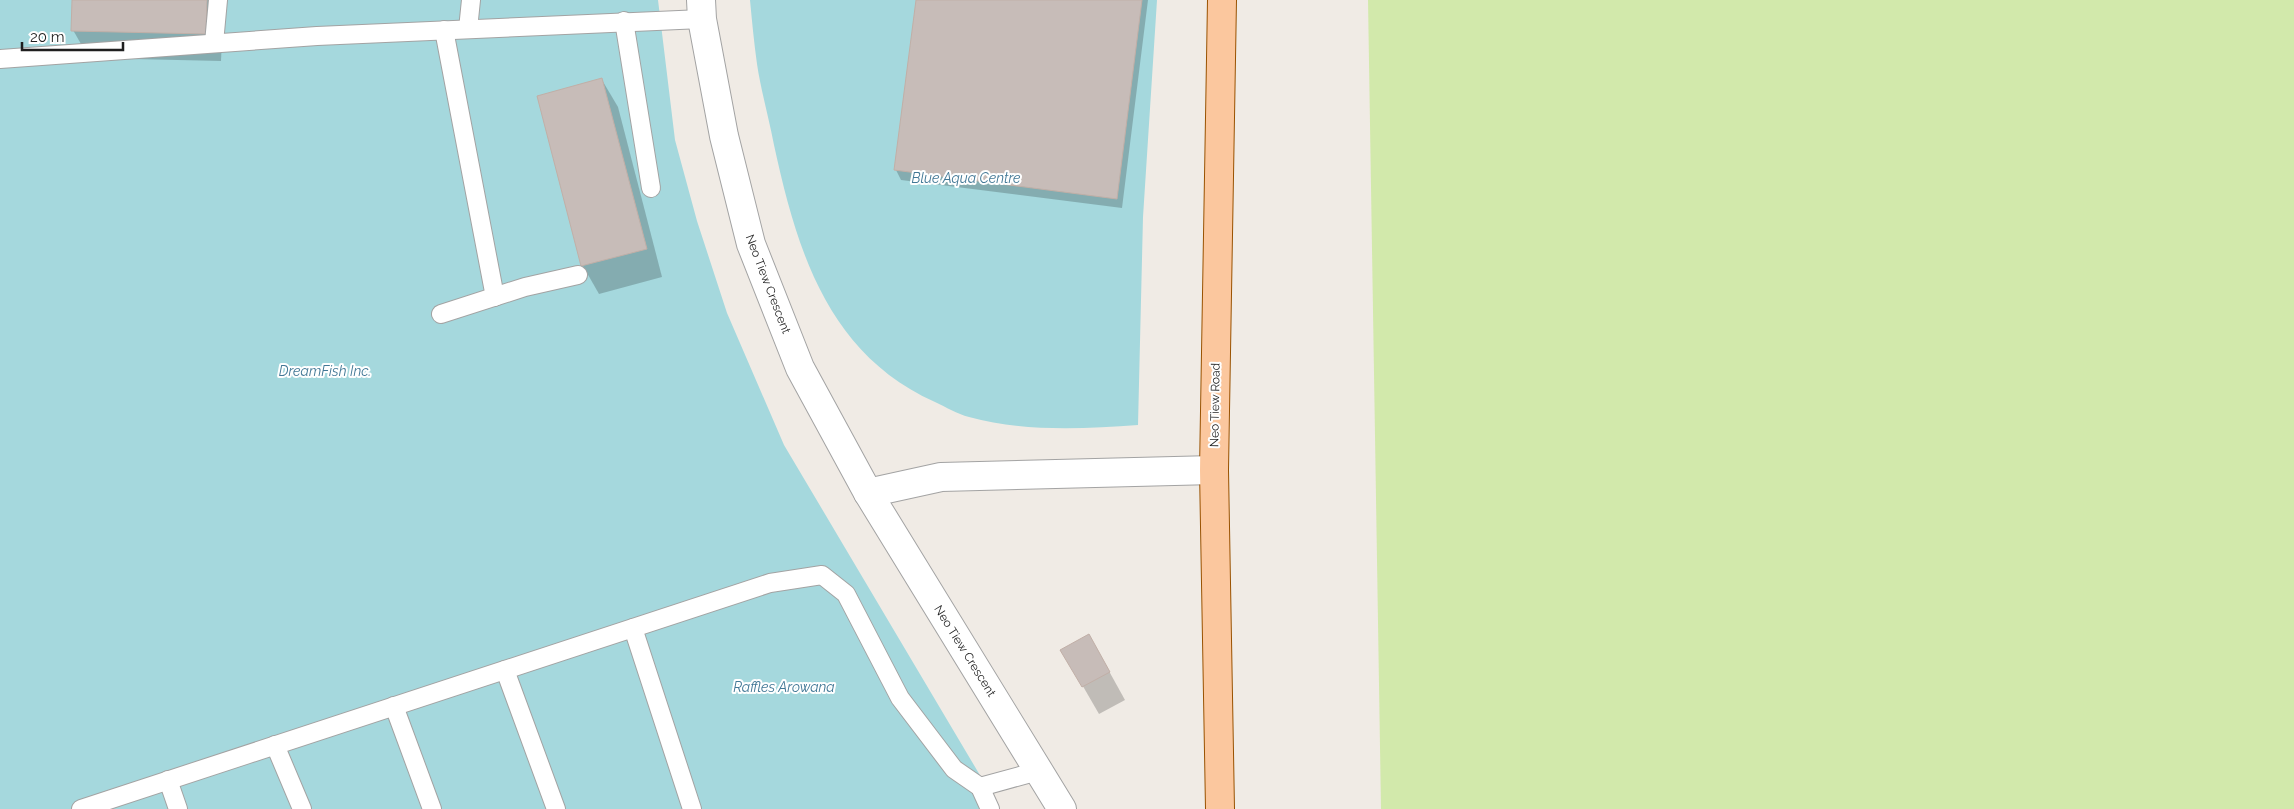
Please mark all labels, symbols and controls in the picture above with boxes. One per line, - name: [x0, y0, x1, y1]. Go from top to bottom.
- scale bar: [22, 20, 124, 52]
- text: 20 m: [30, 28, 65, 46]
- water label: Blue Aqua Centre: [911, 170, 1021, 186]
- street label: Neo Tiew Crescent: [743, 232, 793, 336]
- water label: DreamFish Inc.: [279, 363, 371, 379]
- street label: Neo Tiew Road: [1207, 363, 1223, 447]
- street label: Neo Tiew Crescent: [931, 603, 999, 699]
- water label: Raffles Arowana: [733, 679, 835, 695]

